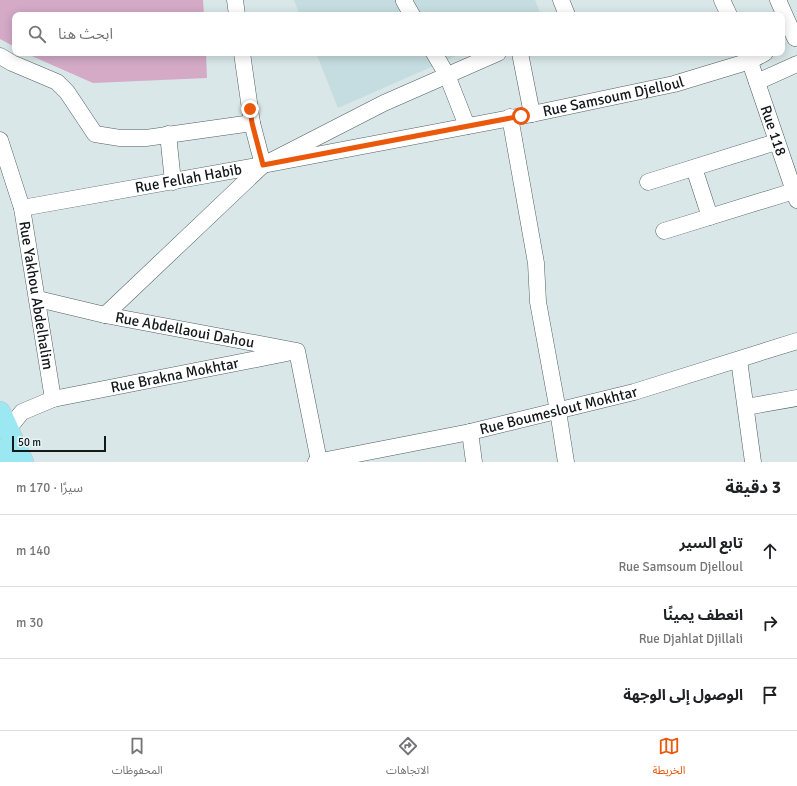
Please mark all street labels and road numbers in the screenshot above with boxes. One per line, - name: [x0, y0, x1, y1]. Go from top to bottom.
- street label: Rue Samsoum Djelloul: [541, 72, 686, 120]
- street label: Rue 118: [757, 103, 790, 158]
- street label: Rue Fellah Habib: [134, 160, 243, 197]
- street label: Rue Yakhou Abdelhalim: [15, 220, 57, 371]
- street label: Rue Abdellaoui Dahou: [114, 308, 256, 352]
- street label: Rue Brakna Mokhtar: [109, 354, 241, 396]
- street label: Rue Boumeslout Mokhtar: [478, 382, 640, 438]

